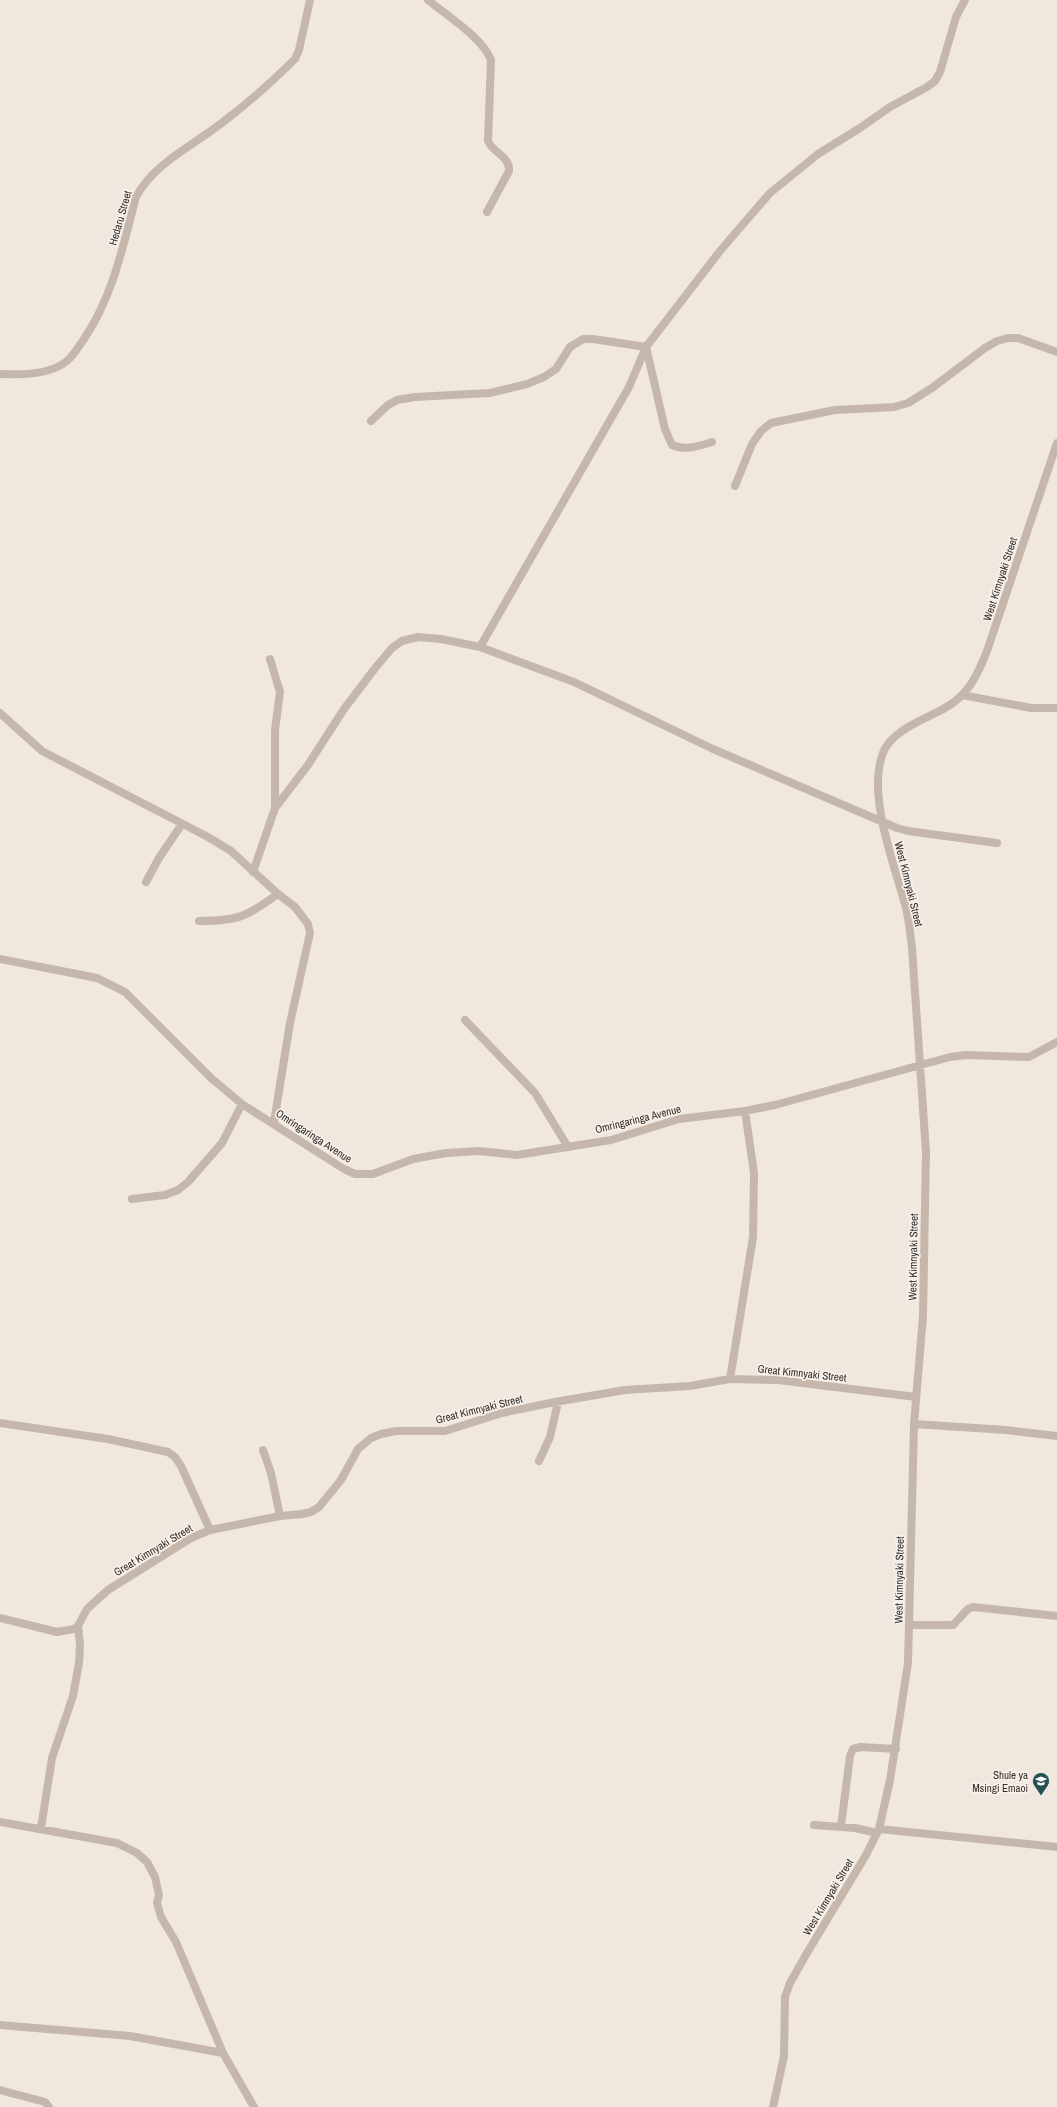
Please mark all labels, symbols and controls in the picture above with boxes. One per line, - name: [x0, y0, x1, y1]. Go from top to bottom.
- street label: Hedaru Street: [106, 189, 135, 247]
- street label: West Kimnyaki Street: [980, 535, 1020, 623]
- street label: West Kimnyaki Street: [892, 840, 926, 928]
- street label: Omringaringa Avenue: [594, 1102, 682, 1136]
- street label: Omringaringa Avenue: [273, 1106, 355, 1166]
- street label: West Kimnyaki Street: [905, 1213, 921, 1301]
- street label: Great Kimnyaki Street: [757, 1361, 848, 1385]
- street label: Great Kimnyaki Street: [434, 1391, 524, 1427]
- street label: Great Kimnyaki Street: [111, 1521, 195, 1579]
- street label: West Kimnyaki Street: [891, 1536, 907, 1624]
- place label: Shule ya Msingi Emaoi: [972, 1768, 1028, 1795]
- school or university icon: Shule ya Msingi Emaoi: [1031, 1771, 1051, 1796]
- street label: West Kimnyaki Street: [800, 1856, 857, 1938]

